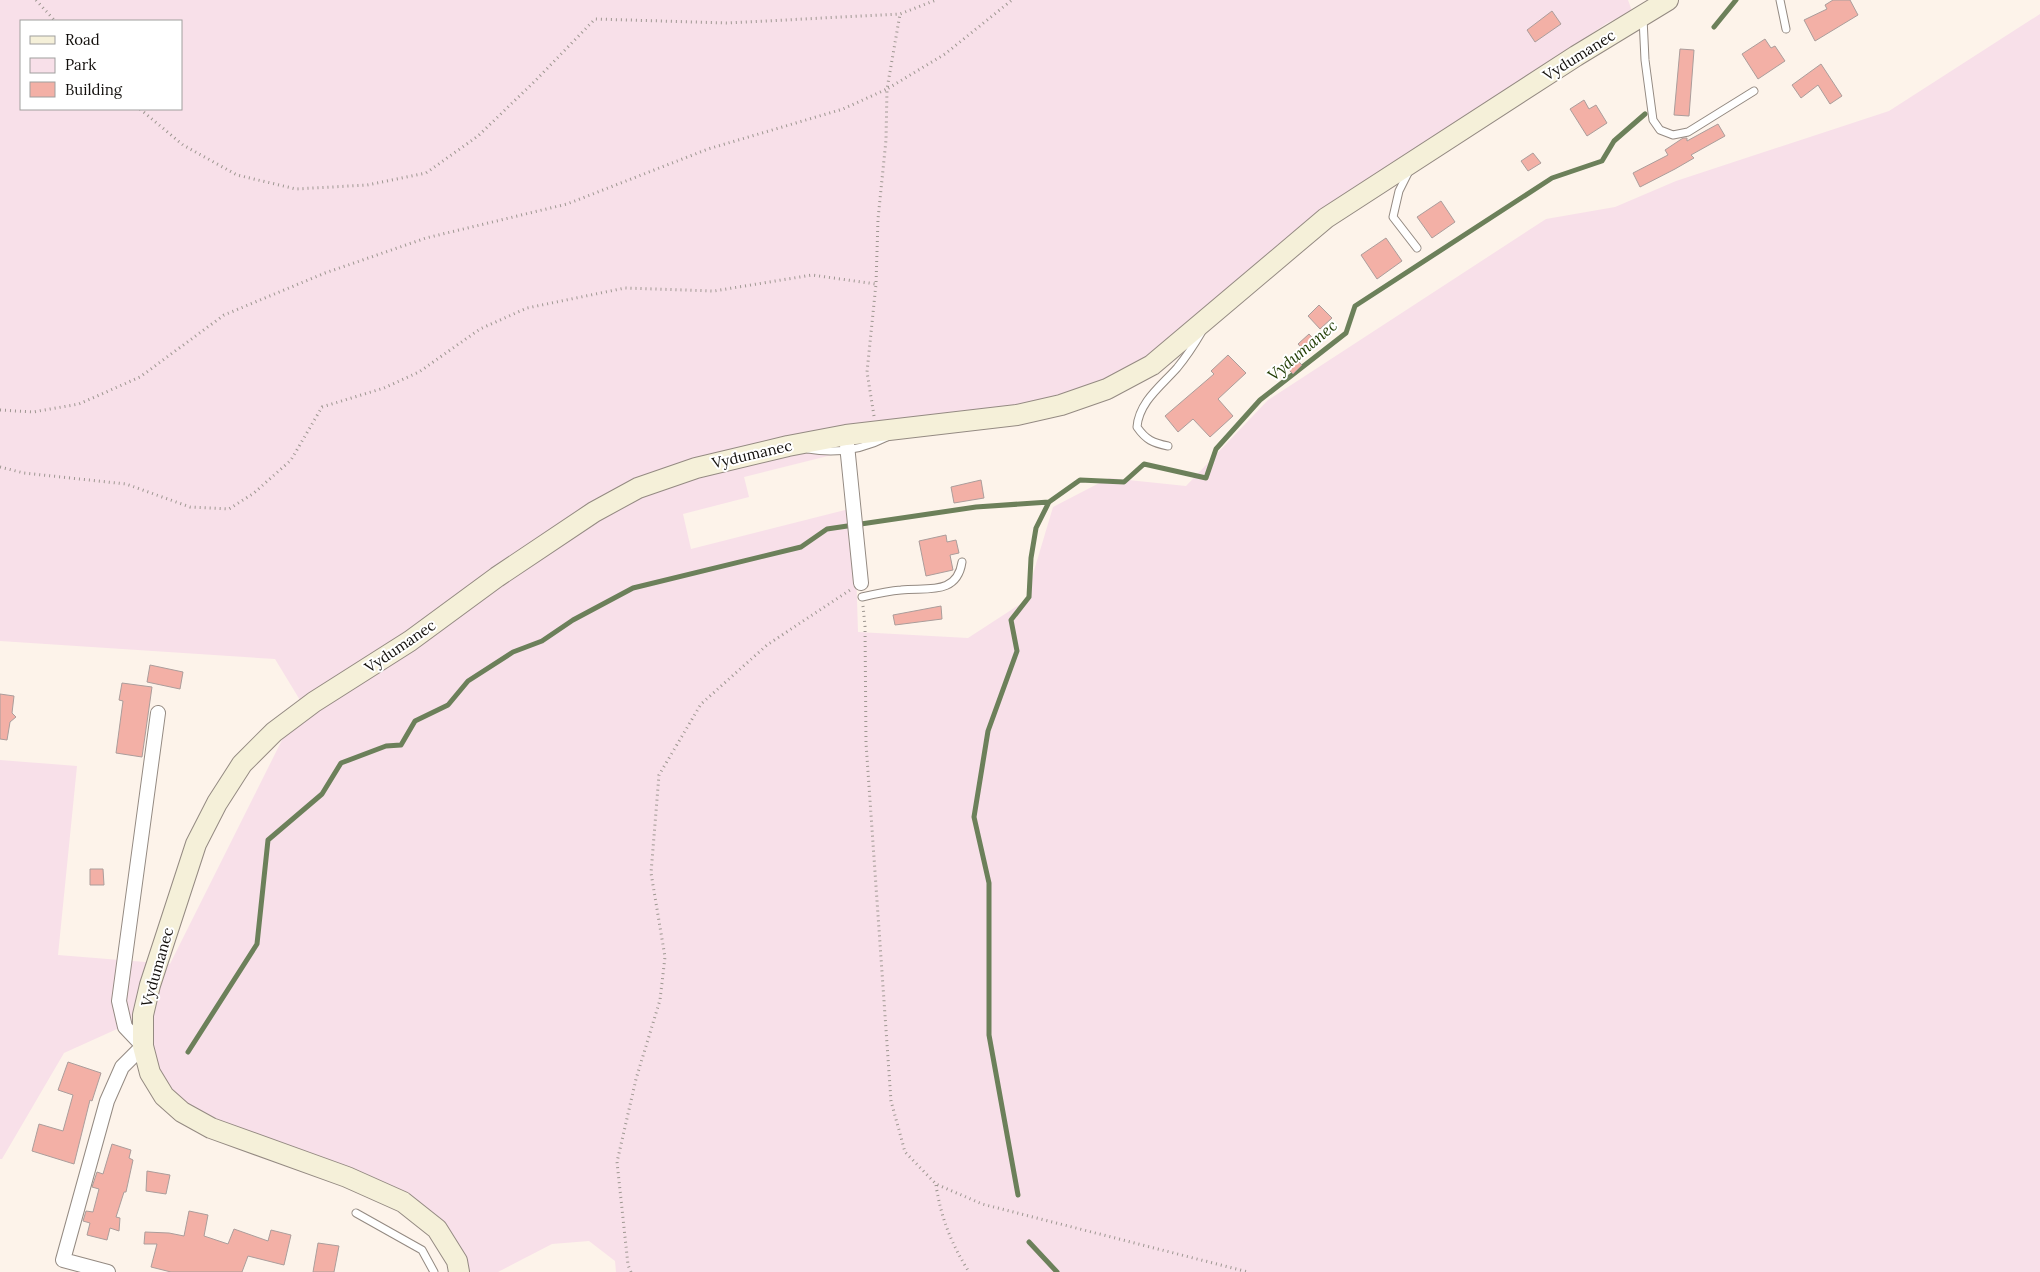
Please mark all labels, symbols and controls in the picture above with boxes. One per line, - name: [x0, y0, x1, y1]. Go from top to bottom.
- legend: [20, 20, 182, 110]
- street label: Vydumanec: [1539, 25, 1619, 85]
- text: Road: [65, 30, 100, 49]
- text: Park: [65, 55, 96, 74]
- text: Building: [65, 80, 123, 99]
- water label: Vydumanec: [1263, 315, 1341, 385]
- street label: Vydumanec: [709, 436, 794, 473]
- street label: Vydumanec: [360, 615, 439, 677]
- street label: Vydumanec: [136, 925, 177, 1010]

